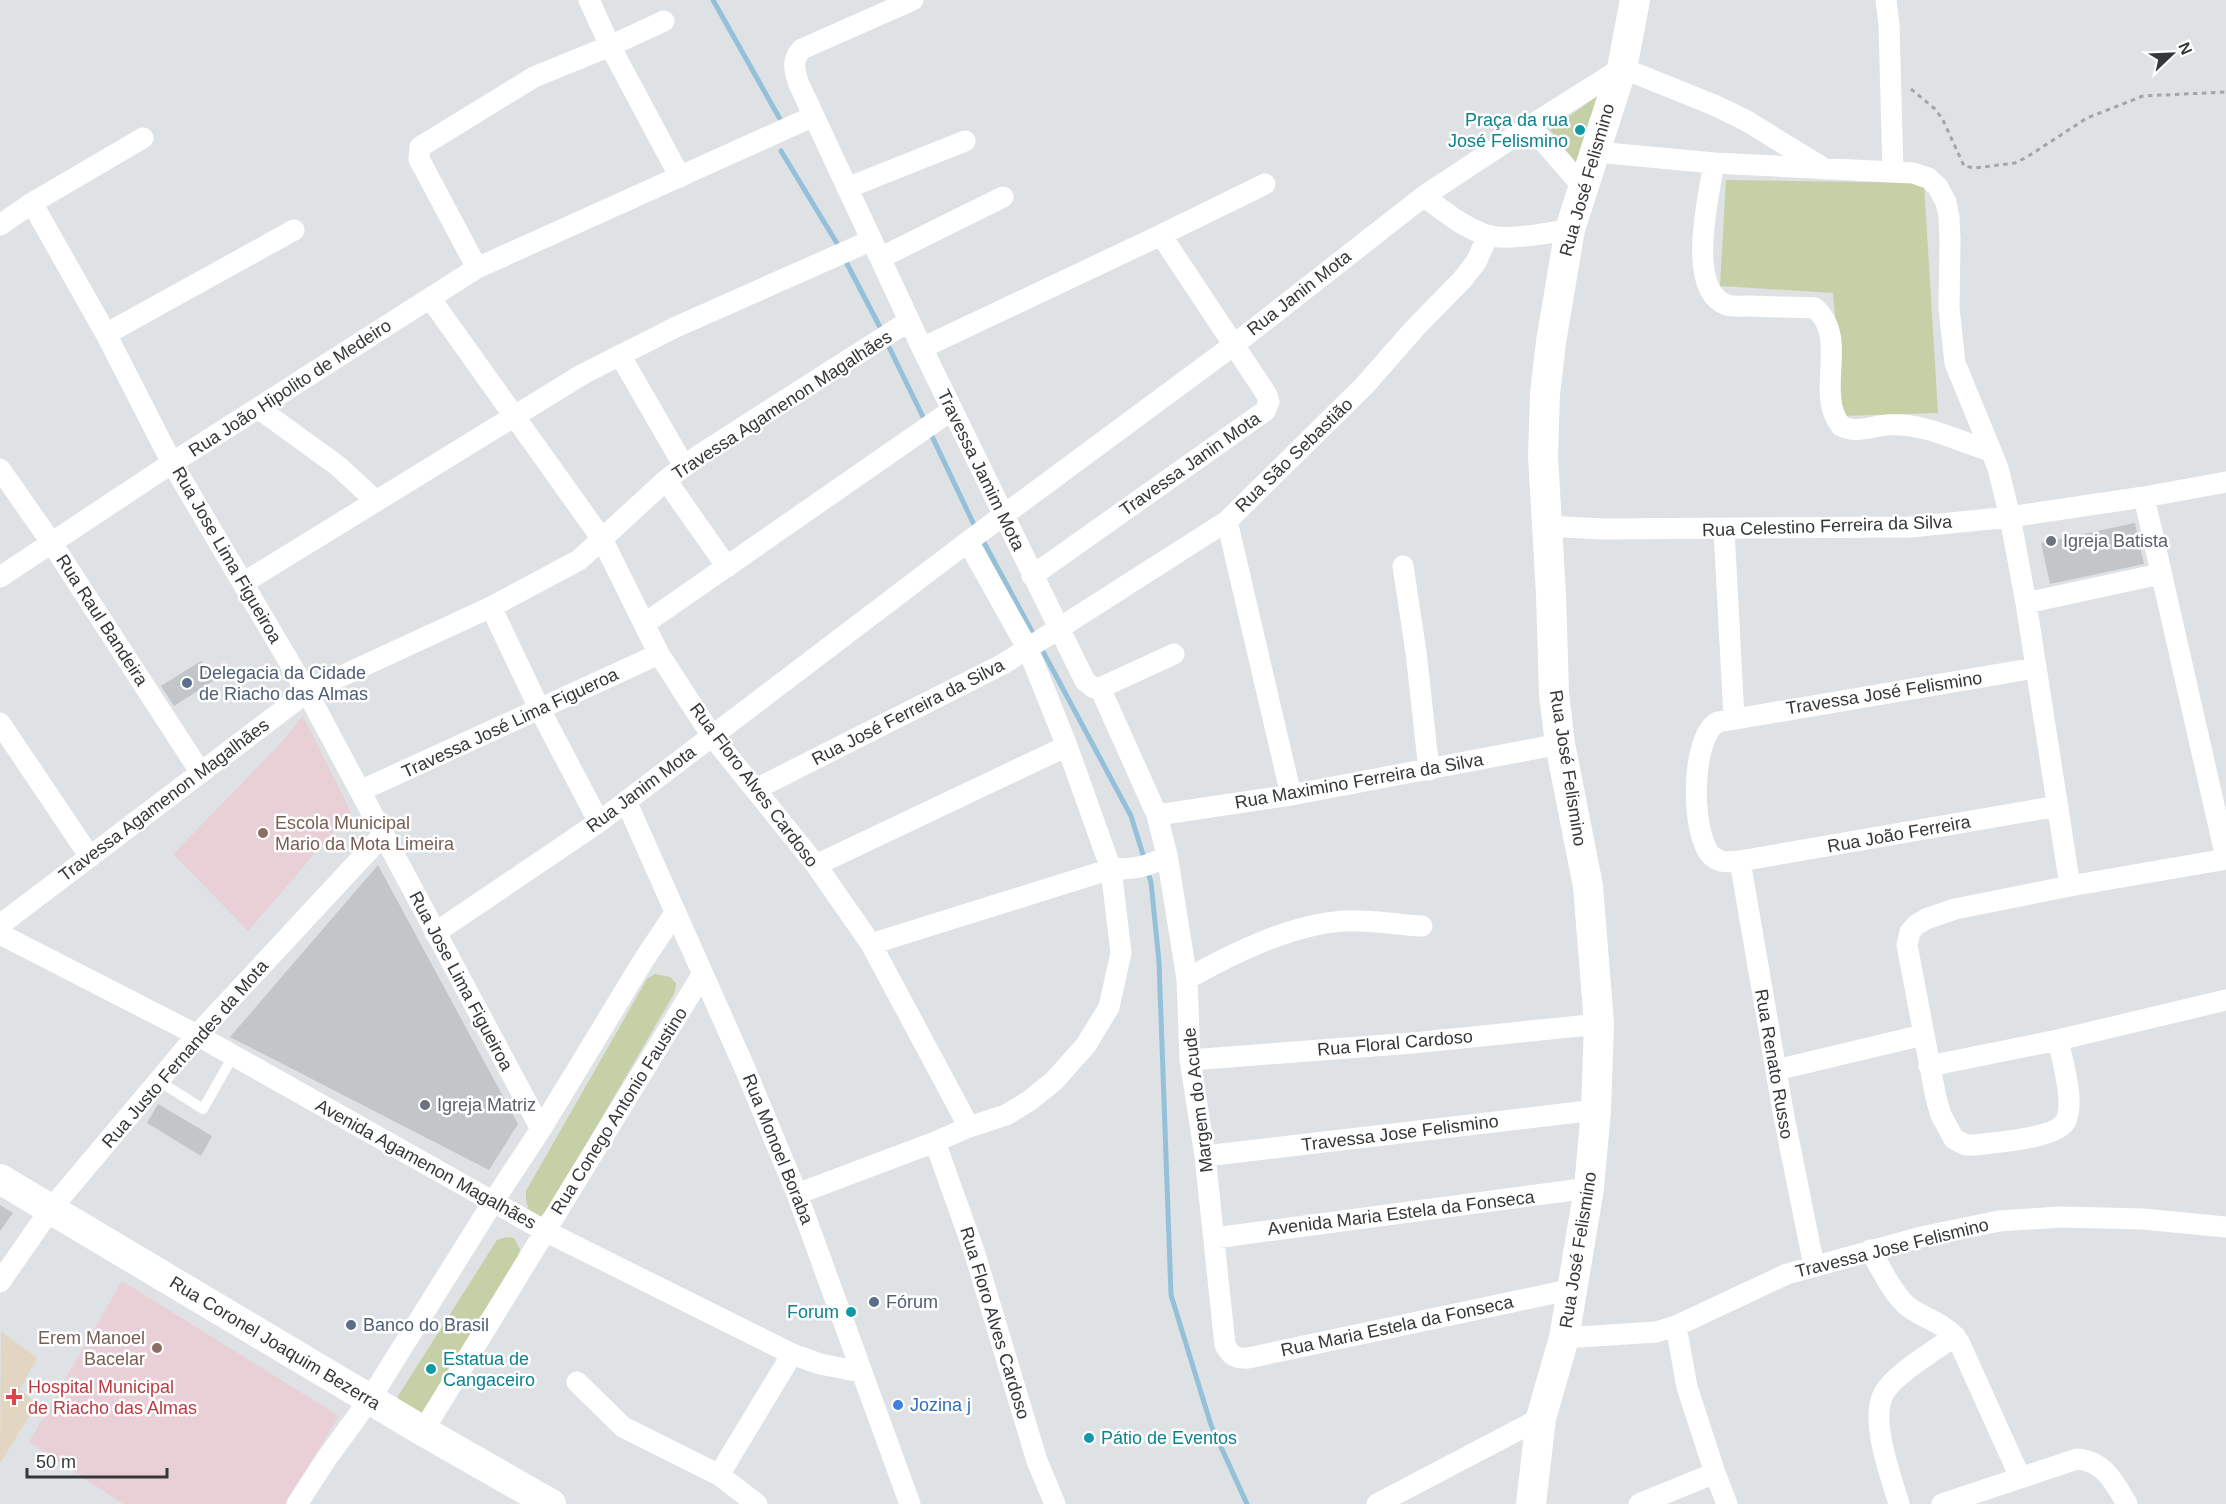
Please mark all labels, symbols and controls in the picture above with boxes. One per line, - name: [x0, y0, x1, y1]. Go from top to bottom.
- north arrow: [2142, 24, 2202, 84]
- text: N: [2175, 40, 2195, 57]
- street label: Rua José Felismino: [1556, 101, 1618, 259]
- place label: Praça da rua José Felismino: [1448, 110, 1569, 151]
- marker: Praça da rua José Felismino: [1573, 123, 1587, 137]
- street label: Rua Janin Mota: [1243, 246, 1356, 340]
- street label: Rua João Hipolito de Medeiro: [185, 315, 395, 461]
- street label: Travessa Agamenon Magalhães: [669, 326, 895, 484]
- street label: Travessa Jamim Mota: [933, 386, 1029, 555]
- street label: Rua São Sebastião: [1231, 394, 1357, 516]
- street label: Travessa Janin Mota: [1116, 408, 1265, 520]
- street label: Rua Jose Lima Figueiroa: [168, 463, 286, 647]
- street label: Rua Celestino Ferreira da Silva: [1702, 512, 1953, 540]
- place label: Igreja Batista: [2063, 531, 2169, 551]
- marker: Igreja Batista: [2044, 534, 2058, 548]
- street label: Rua Raul Bandeira: [52, 551, 152, 690]
- street label: Rua José Ferreira da Silva: [809, 654, 1008, 769]
- place label: Delegacia da Cidade de Riacho das Almas: [199, 663, 368, 704]
- street label: Travessa José Lima Figueroa: [399, 664, 622, 782]
- street label: Travessa José Felismino: [1784, 668, 1984, 718]
- marker: Delegacia da Cidade de Riacho das Almas: [180, 676, 194, 690]
- street label: Rua José Felismino: [1546, 688, 1590, 848]
- street label: Rua Floro Alves Cardoso: [686, 699, 822, 871]
- street label: Travessa Agamenon Magalhães: [55, 715, 273, 885]
- street label: Rua Janim Mota: [583, 741, 700, 836]
- street label: Rua Maximino Ferreira da Silva: [1233, 749, 1486, 813]
- street label: Rua João Ferreira: [1826, 811, 1973, 856]
- place label: Escola Municipal Mario da Mota Limeira: [275, 813, 455, 854]
- marker: Escola Municipal Mario da Mota Limeira: [256, 826, 270, 840]
- street label: Rua Jose Lima Figueiroa: [405, 888, 517, 1075]
- street label: Rua Justo Fernandes da Mota: [98, 955, 273, 1152]
- street label: Rua Renato Russo: [1751, 987, 1797, 1141]
- street label: Rua Conego Antonio Faustino: [547, 1004, 691, 1218]
- street label: Margem do Acude: [1179, 1026, 1217, 1174]
- street label: Rua Floral Cardoso: [1316, 1026, 1474, 1060]
- street label: Rua Monoel Boraba: [739, 1071, 818, 1228]
- street label: Avenida Agamenon Magalhães: [312, 1095, 540, 1233]
- place label: Igreja Matriz: [437, 1095, 536, 1115]
- marker: Igreja Matriz: [418, 1098, 432, 1112]
- street label: Travessa Jose Felismino: [1300, 1111, 1500, 1155]
- street label: Rua José Felismino: [1556, 1170, 1600, 1330]
- street label: Avenida Maria Estela da Fonseca: [1266, 1187, 1537, 1239]
- street label: Travessa Jose Felismino: [1793, 1214, 1991, 1282]
- street label: Rua Floro Alves Cardoso: [956, 1224, 1034, 1422]
- street label: Rua Coronel Joaquim Bezerra: [166, 1272, 385, 1414]
- street label: Rua Maria Estela da Fonseca: [1279, 1291, 1516, 1360]
- place label: Fórum: [886, 1292, 938, 1312]
- marker: Fórum: [867, 1295, 881, 1309]
- place label: Forum: [787, 1302, 839, 1322]
- marker: Forum: [844, 1305, 858, 1319]
- place label: Banco do Brasil: [363, 1315, 489, 1335]
- marker: Banco do Brasil: [344, 1318, 358, 1332]
- place label: Erem Manoel Bacelar: [38, 1328, 145, 1369]
- marker: Erem Manoel Bacelar: [150, 1341, 164, 1355]
- place label: Estatua de Cangaceiro: [443, 1349, 535, 1390]
- marker: Estatua de Cangaceiro: [424, 1362, 438, 1376]
- place label: Hospital Municipal de Riacho das Almas: [28, 1377, 197, 1418]
- marker: Hospital Municipal de Riacho das Almas: [5, 1388, 23, 1406]
- place label: Jozina j: [910, 1395, 971, 1415]
- marker: Jozina j: [891, 1398, 905, 1412]
- place label: Pátio de Eventos: [1101, 1428, 1237, 1448]
- marker: Pátio de Eventos: [1082, 1431, 1096, 1445]
- scale bar: [27, 1441, 166, 1479]
- text: 50 m: [36, 1452, 76, 1472]

